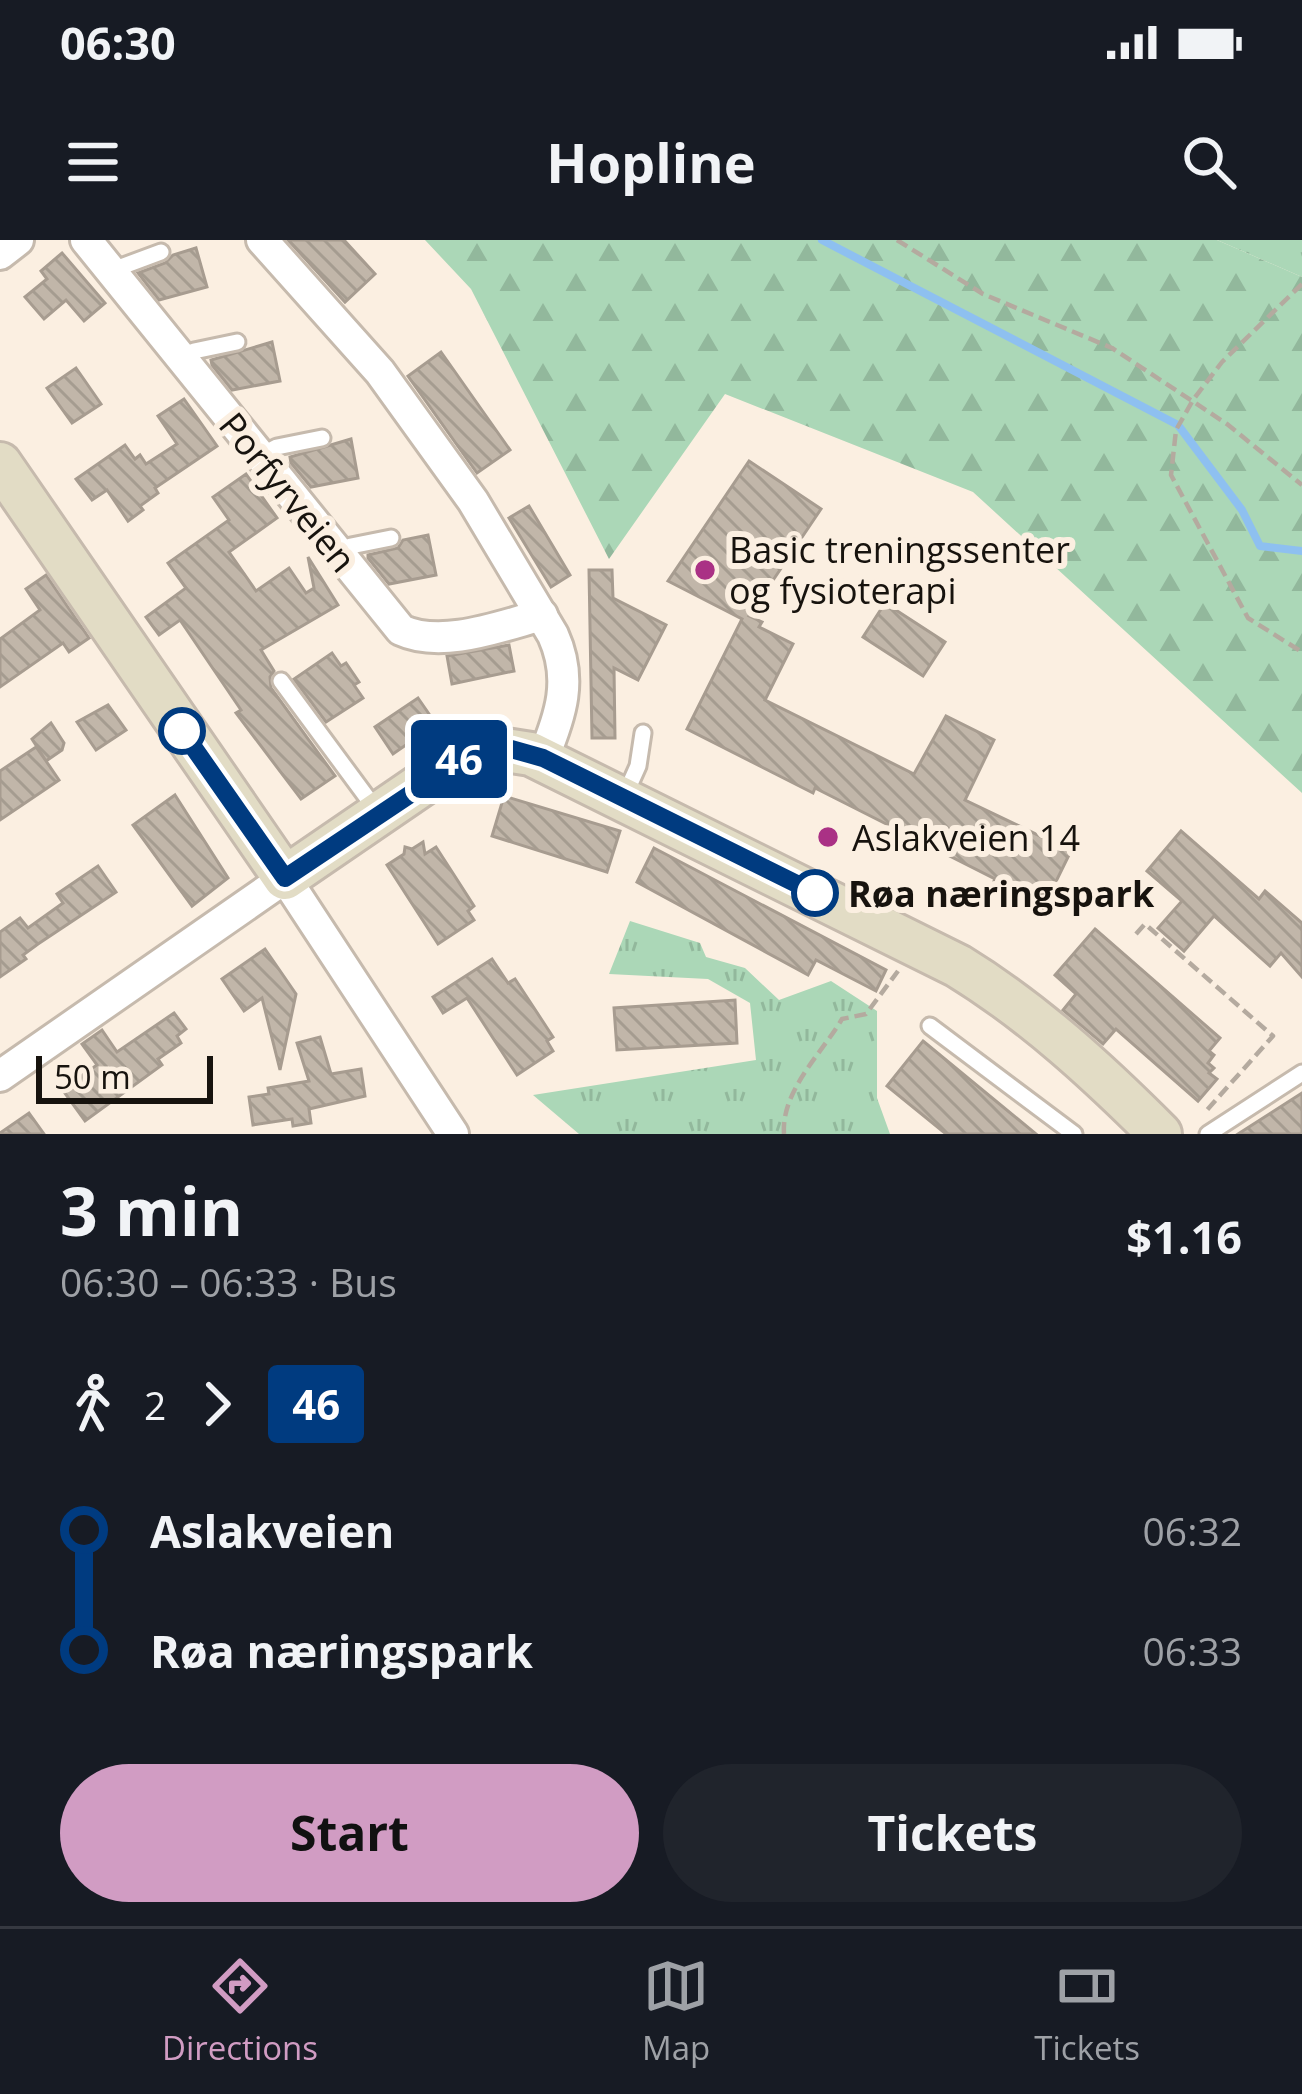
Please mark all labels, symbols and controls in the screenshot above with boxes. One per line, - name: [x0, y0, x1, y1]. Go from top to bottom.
- text: 06:30: [60, 12, 176, 73]
- text: Hopline: [546, 125, 756, 199]
- icon: menu: [60, 129, 126, 195]
- icon: search: [1176, 129, 1242, 195]
- street label: Porfyrveien: [208, 402, 368, 582]
- place label: Basic treningssenter og fysioterapi: [729, 525, 1070, 615]
- marker: Basic treningssenter og fysioterapi: [692, 557, 718, 583]
- unlabelled marker: [160, 709, 204, 753]
- line badge: 46: [405, 720, 513, 798]
- text: 46: [435, 730, 483, 787]
- place label: Aslakveien 14: [852, 813, 1080, 862]
- marker: Aslakveien 14: [815, 824, 841, 850]
- place label: Røa næringspark: [848, 869, 1155, 918]
- marker: Røa næringspark: [793, 871, 837, 915]
- scale bar: [36, 1050, 213, 1103]
- text: 50 m: [54, 1054, 131, 1099]
- text: 3 min: [60, 1165, 243, 1255]
- text: $1.16: [1126, 1206, 1242, 1267]
- text: 06:30 – 06:33 · Bus: [60, 1255, 397, 1308]
- icon: walk: [60, 1371, 126, 1437]
- icon: forward: [184, 1371, 250, 1437]
- text: 46: [292, 1375, 340, 1432]
- text: 2: [144, 1378, 166, 1431]
- text: Aslakveien: [150, 1500, 394, 1561]
- text: 06:32: [1143, 1504, 1242, 1557]
- text: Røa næringspark: [150, 1620, 533, 1681]
- text: 06:33: [1143, 1624, 1242, 1677]
- button: Start: [60, 1764, 639, 1902]
- button: Tickets: [663, 1764, 1242, 1902]
- tab: Directions: [162, 1953, 318, 2070]
- tab: Map: [642, 1953, 710, 2070]
- tab: Tickets: [1034, 1953, 1140, 2070]

